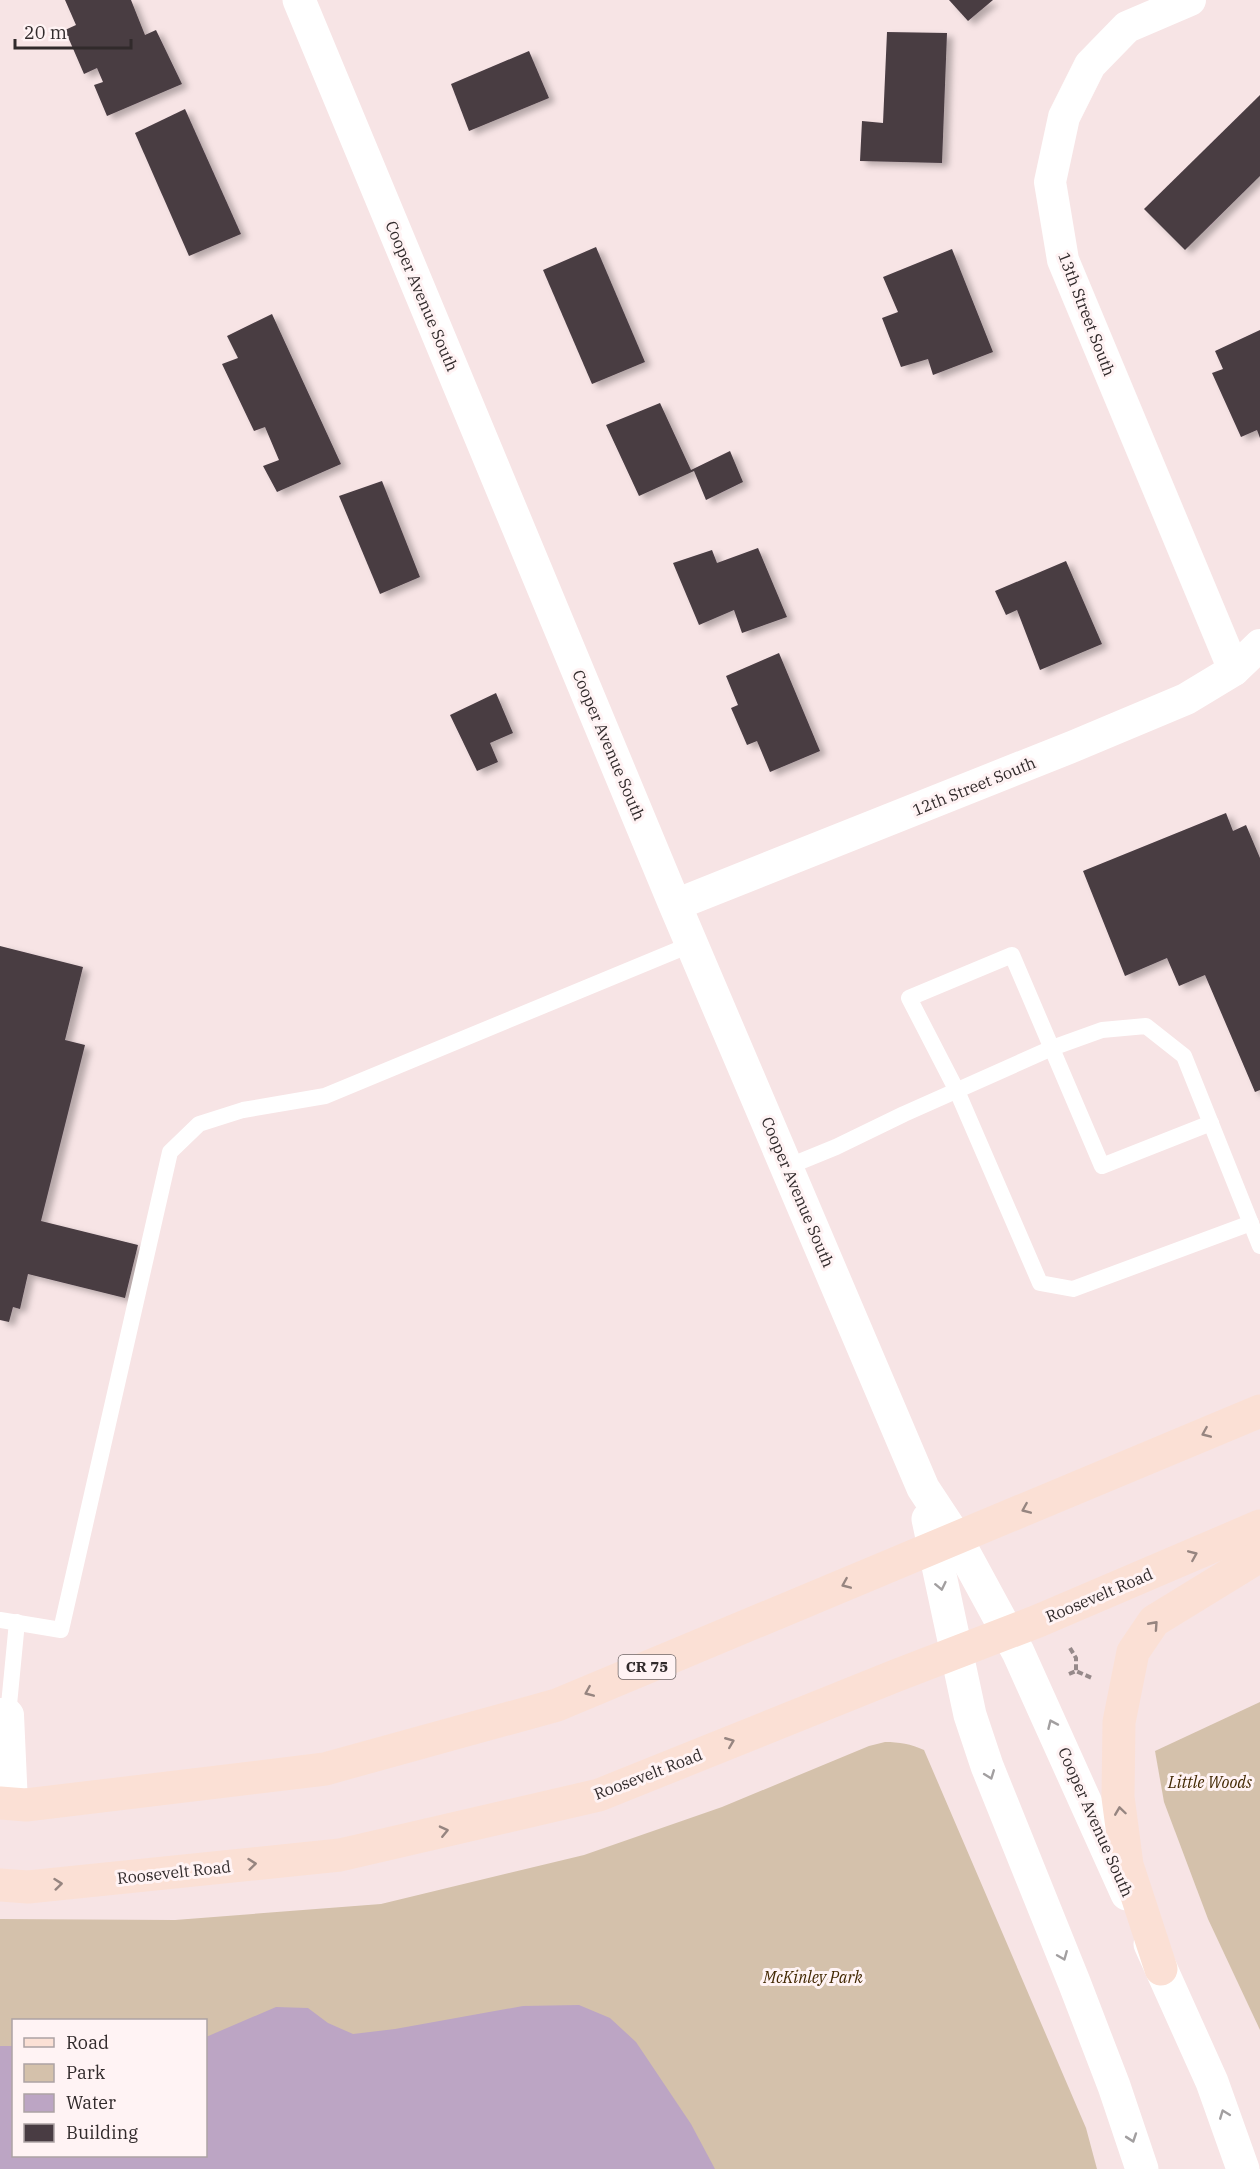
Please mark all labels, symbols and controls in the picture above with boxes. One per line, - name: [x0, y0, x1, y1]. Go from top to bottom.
- scale bar: [15, 12, 130, 50]
- text: 20 m: [24, 21, 67, 44]
- street label: Cooper Avenue South: [381, 218, 463, 374]
- street label: 13th Street South: [1054, 249, 1120, 379]
- street label: Cooper Avenue South: [568, 667, 650, 823]
- street label: 12th Street South: [909, 752, 1039, 820]
- street label: Cooper Avenue South: [757, 1114, 839, 1270]
- one-way arrow: [1201, 1426, 1212, 1438]
- one-way arrow: [1021, 1502, 1032, 1514]
- one-way arrow: [1187, 1550, 1198, 1562]
- street label: Roosevelt Road: [1042, 1563, 1156, 1627]
- one-way arrow: [842, 1577, 853, 1589]
- one-way arrow: [934, 1581, 947, 1591]
- one-way arrow: [1147, 1621, 1158, 1631]
- road number: CR 75: [618, 1655, 676, 1679]
- one-way arrow: [584, 1685, 595, 1697]
- one-way arrow: [1047, 1719, 1059, 1730]
- one-way arrow: [723, 1737, 734, 1749]
- street label: Roosevelt Road: [591, 1744, 705, 1804]
- street label: Cooper Avenue South: [1054, 1744, 1138, 1900]
- one-way arrow: [983, 1769, 996, 1780]
- park label: Little Woods: [1167, 1772, 1252, 1792]
- one-way arrow: [1114, 1807, 1126, 1816]
- one-way arrow: [439, 1825, 449, 1838]
- street label: Roosevelt Road: [116, 1856, 232, 1888]
- one-way arrow: [248, 1858, 257, 1871]
- one-way arrow: [54, 1878, 63, 1891]
- one-way arrow: [1056, 1950, 1069, 1960]
- park label: McKinley Park: [762, 1967, 863, 1987]
- legend: [12, 2019, 207, 2157]
- text: Road: [66, 2031, 109, 2054]
- text: Park: [66, 2061, 106, 2084]
- text: Water: [66, 2091, 116, 2114]
- one-way arrow: [1219, 2109, 1232, 2119]
- text: Building: [66, 2121, 138, 2144]
- one-way arrow: [1125, 2132, 1138, 2143]

